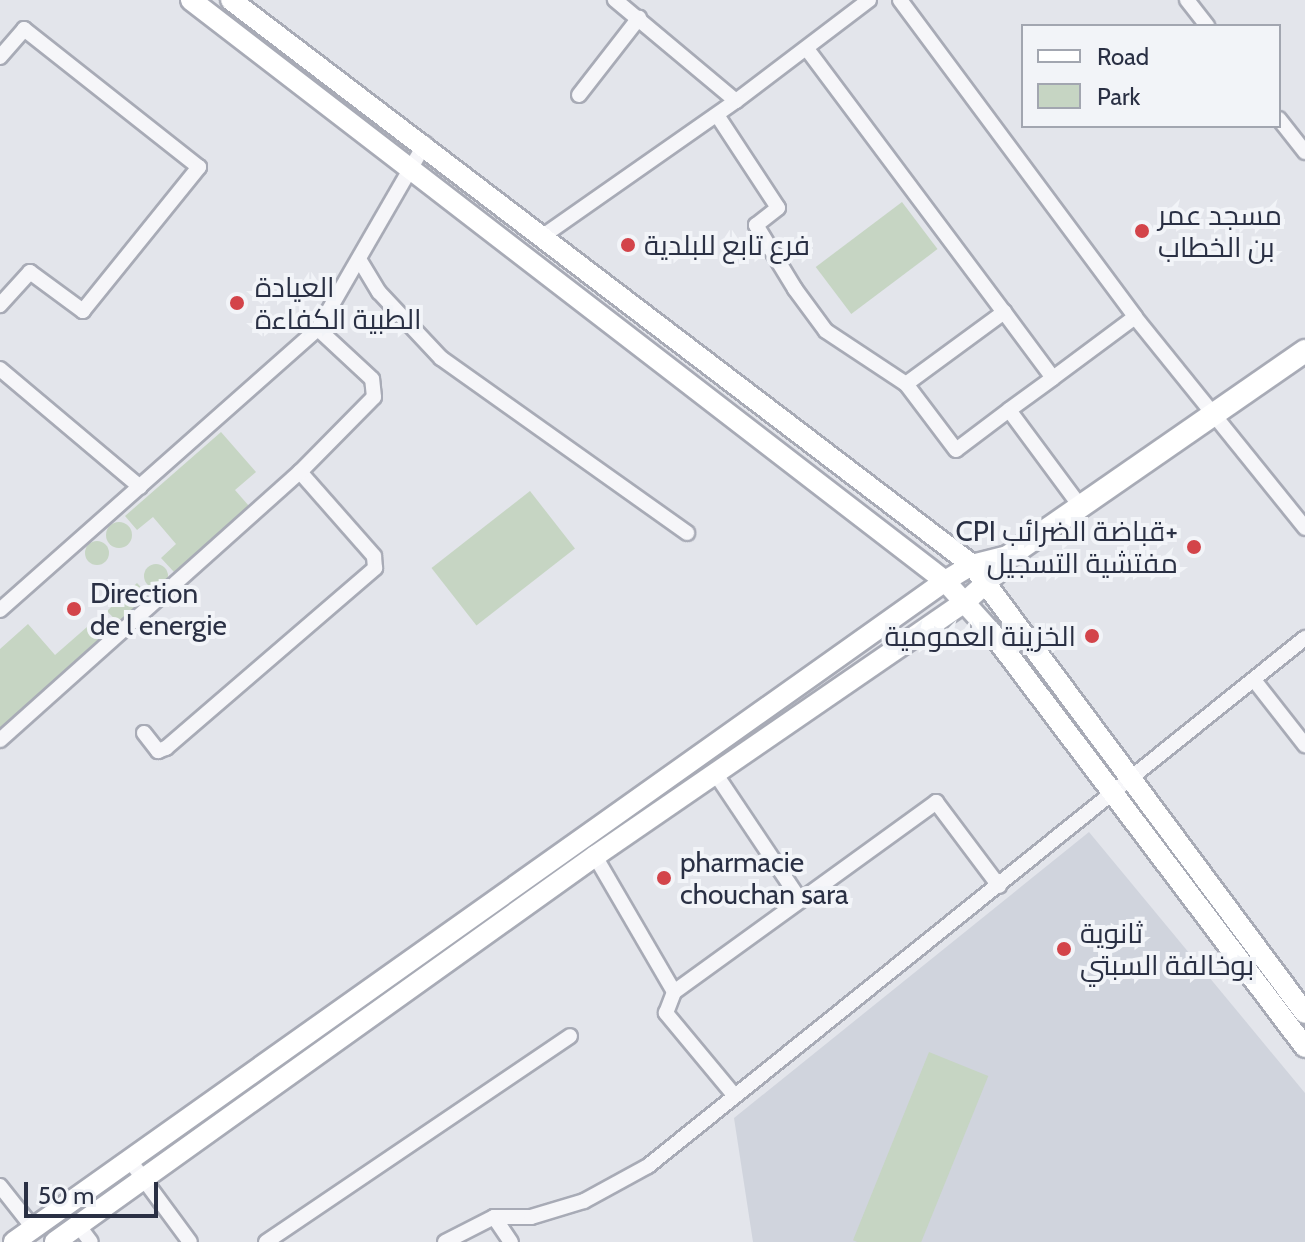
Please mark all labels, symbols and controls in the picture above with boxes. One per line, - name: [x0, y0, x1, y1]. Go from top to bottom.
- legend: [1021, 24, 1281, 128]
- text: Road: [1097, 42, 1149, 71]
- text: Park: [1097, 82, 1140, 111]
- place label: مسجد عمر بن الخطاب: [1158, 198, 1282, 264]
- marker: مسجد عمر بن الخطاب: [1133, 222, 1151, 240]
- place label: فرع تابع للبلدية: [644, 228, 810, 262]
- marker: فرع تابع للبلدية: [619, 236, 637, 254]
- place label: العيادة الطبية الكفاءة: [255, 270, 422, 336]
- marker: العيادة الطبية الكفاءة: [226, 292, 248, 314]
- place label: CPI قباضة الضرائب+ مفتشية التسجيل: [956, 514, 1178, 580]
- marker: CPI قباضة الضرائب+ مفتشية التسجيل: [1185, 538, 1203, 556]
- place label: Direction de l energie: [90, 576, 227, 642]
- marker: Direction de l energie: [65, 600, 83, 618]
- place label: الخزينة العمومية: [885, 619, 1076, 653]
- marker: الخزينة العمومية: [1083, 627, 1101, 645]
- place label: pharmacie chouchan sara: [680, 845, 848, 911]
- marker: pharmacie chouchan sara: [655, 869, 673, 887]
- place label: ثانوية بوخالفة السبتي: [1080, 916, 1254, 982]
- marker: ثانوية بوخالفة السبتي: [1055, 940, 1073, 958]
- scale bar: [28, 1166, 162, 1216]
- text: 50 m: [38, 1181, 94, 1210]

